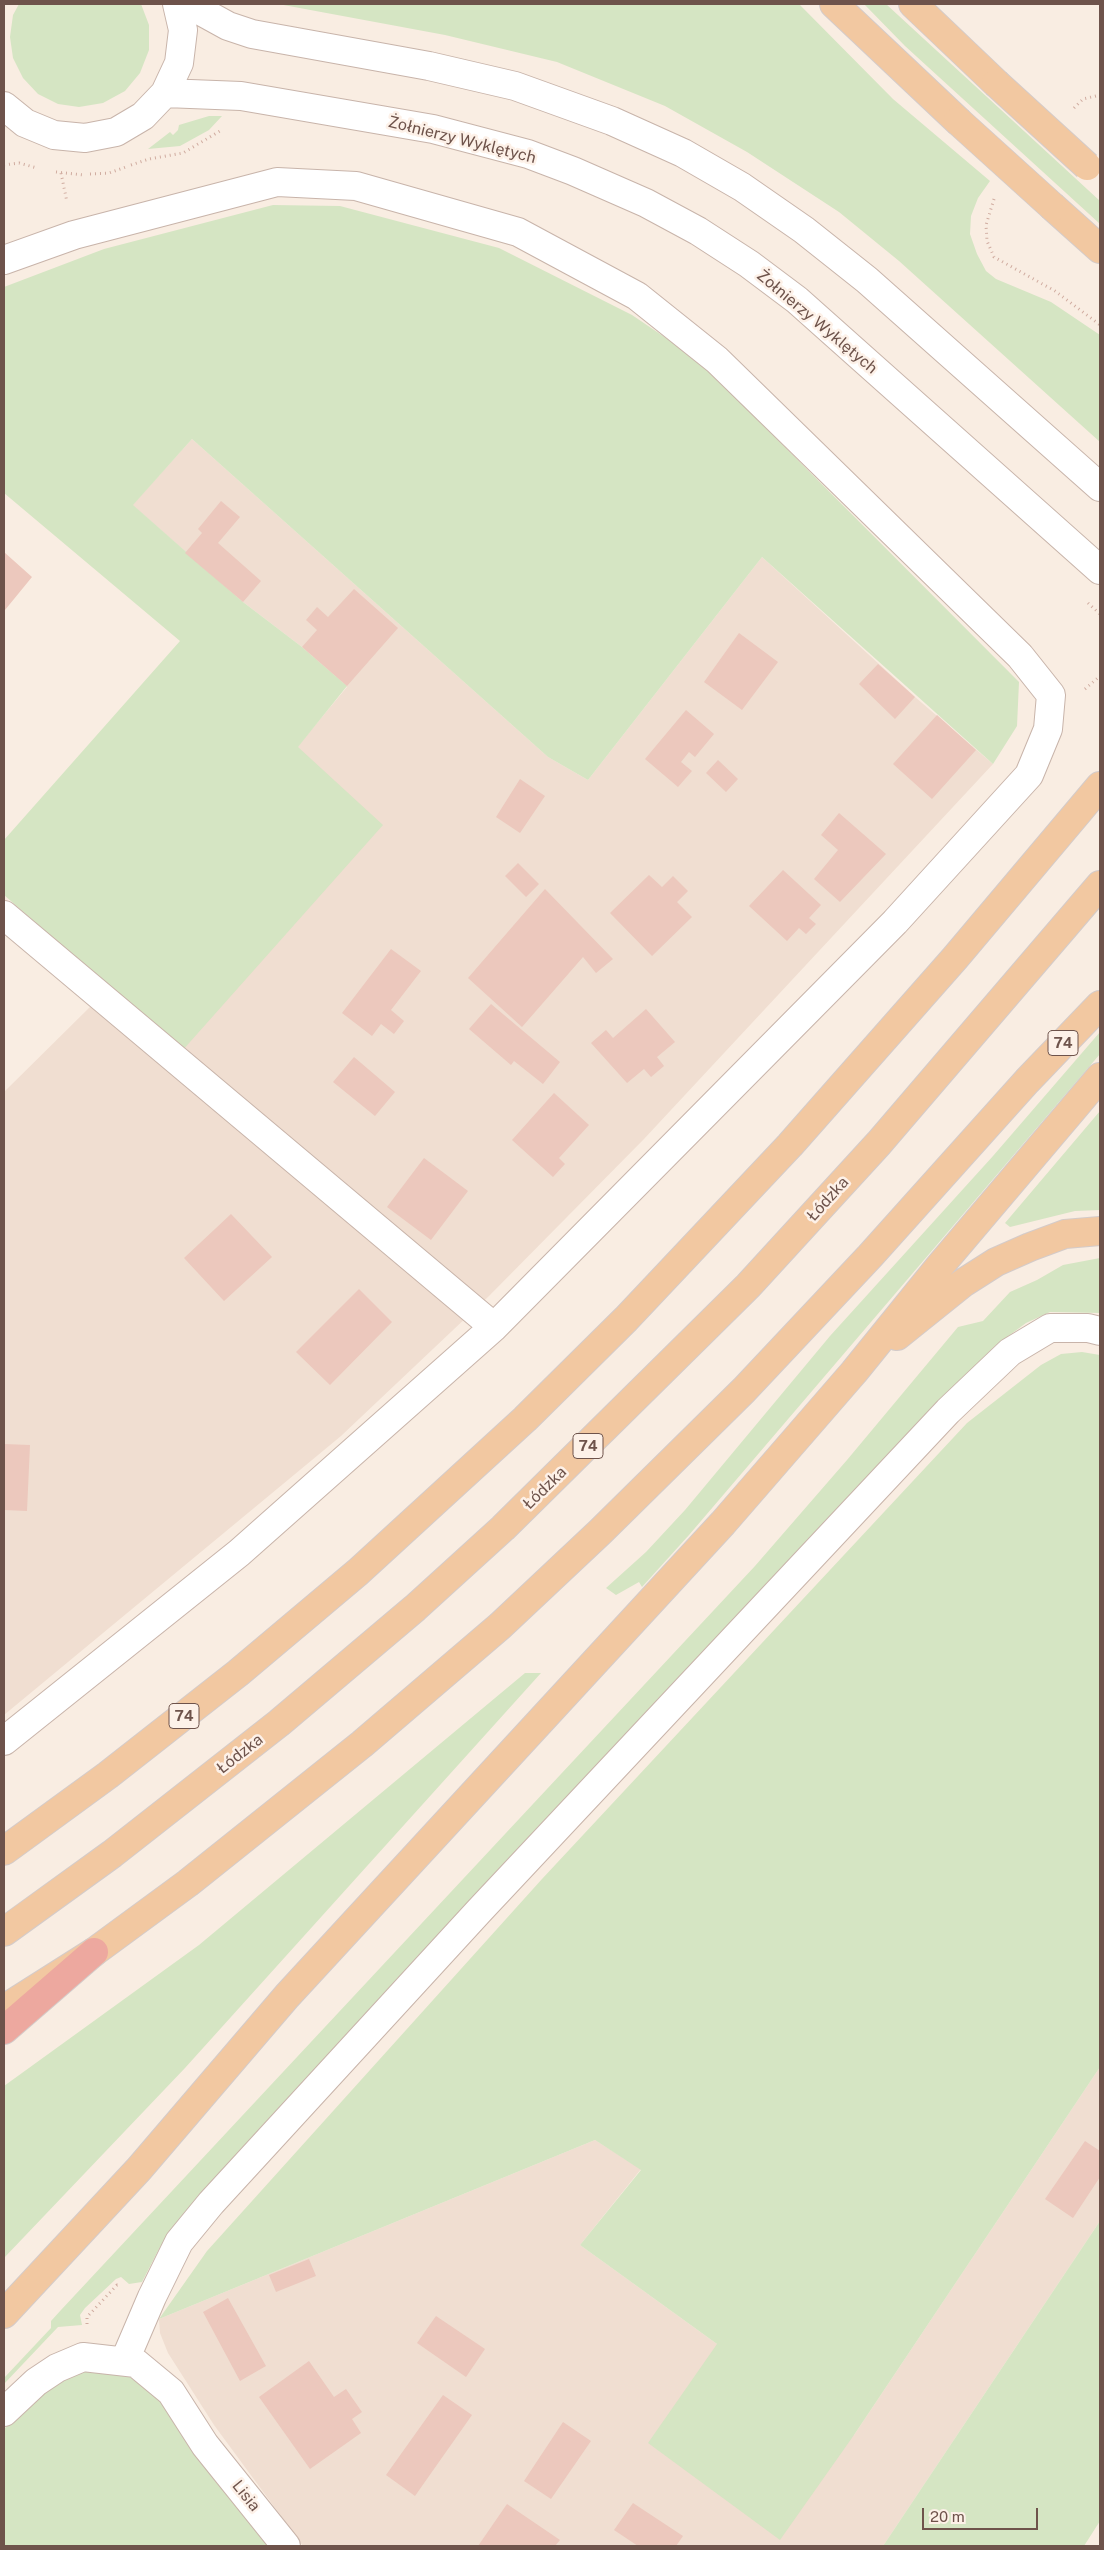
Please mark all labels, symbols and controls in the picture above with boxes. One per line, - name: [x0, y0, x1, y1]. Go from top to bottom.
- street label: Żołnierzy Wyklętych: [386, 112, 538, 168]
- street label: Żołnierzy Wyklętych: [753, 266, 881, 378]
- road number: 74: [1048, 1030, 1078, 1056]
- street label: Łódzka: [803, 1173, 853, 1225]
- road number: 74: [573, 1434, 603, 1458]
- street label: Łódzka: [519, 1463, 571, 1513]
- road number: 74: [169, 1704, 199, 1728]
- street label: Łódzka: [213, 1730, 267, 1778]
- street label: Lisia: [228, 2477, 264, 2515]
- scale bar: [924, 2498, 1040, 2530]
- text: 20 m: [930, 2508, 965, 2525]

